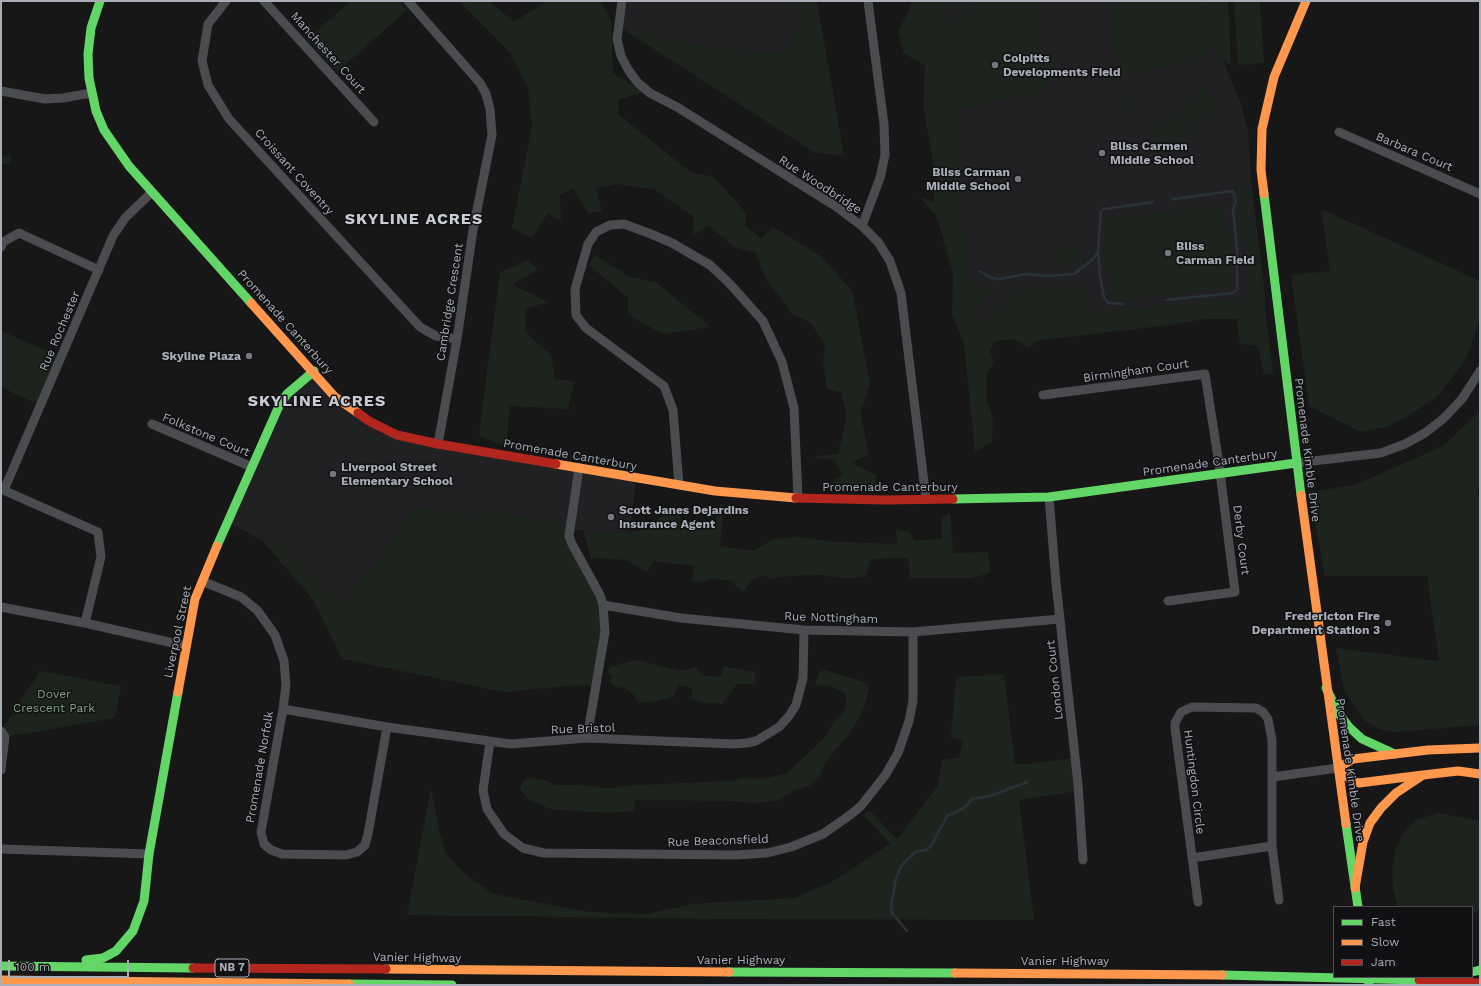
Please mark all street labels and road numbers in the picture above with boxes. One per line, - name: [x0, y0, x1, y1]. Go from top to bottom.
- street label: Manchester Court: [287, 9, 369, 97]
- street label: Croissant Coventry: [251, 126, 337, 218]
- street label: Barbara Court: [1374, 129, 1454, 175]
- street label: Rue Woodbridge: [776, 153, 864, 217]
- street label: Cambridge Crescent: [434, 242, 466, 362]
- street label: Promenade Canterbury: [234, 267, 336, 377]
- street label: Rue Rochester: [37, 289, 83, 373]
- street label: Birmingham Court: [1082, 356, 1190, 386]
- street label: Promenade Kimble Drive: [1291, 377, 1323, 523]
- street label: Folkstone Court: [160, 410, 252, 460]
- street label: Promenade Canterbury: [502, 436, 638, 474]
- street label: Promenade Canterbury: [1142, 446, 1278, 480]
- street label: Promenade Canterbury: [822, 480, 958, 494]
- street label: Derby Court: [1230, 504, 1252, 576]
- street label: Liverpool Street: [161, 584, 195, 680]
- street label: Rue Nottingham: [784, 609, 878, 627]
- street label: London Court: [1044, 639, 1066, 721]
- street label: Promenade Kimble Drive: [1333, 697, 1367, 843]
- street label: Promenade Norfolk: [243, 710, 277, 824]
- street label: Rue Bristol: [551, 721, 615, 737]
- street label: Huntingdon Circle: [1180, 729, 1208, 835]
- street label: Rue Beaconsfield: [667, 832, 769, 850]
- street label: Vanier Highway: [373, 950, 461, 966]
- street label: Vanier Highway: [697, 953, 785, 967]
- street label: Vanier Highway: [1021, 954, 1109, 968]
- road number: NB 7: [215, 959, 249, 977]

